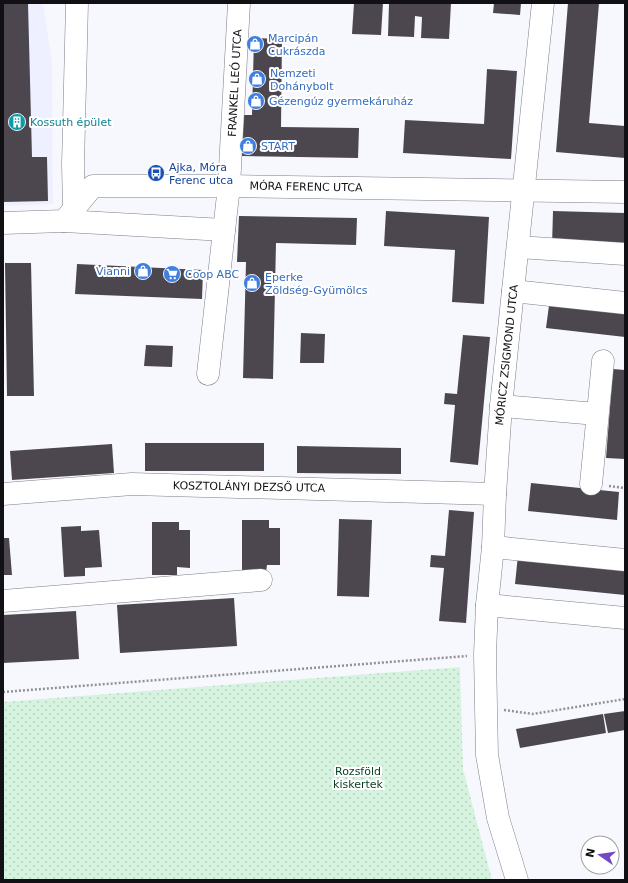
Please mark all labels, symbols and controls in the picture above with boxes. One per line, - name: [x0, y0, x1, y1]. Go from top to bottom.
- street label: FRANKEL LEÓ UTCA: [226, 28, 244, 137]
- place label: Marcipán Cukrászda: [268, 32, 326, 58]
- shop icon: Marcipán Cukrászda: [245, 34, 265, 54]
- place label: Nemzeti Dohánybolt: [270, 67, 334, 93]
- shop icon: Nemzeti Dohánybolt: [247, 69, 267, 89]
- shop icon: Gézengúz gyermekáruház: [246, 91, 266, 111]
- place label: Gézengúz gyermekáruház: [269, 95, 413, 108]
- building icon: Kossuth épület: [7, 112, 27, 132]
- place label: Kossuth épület: [30, 116, 112, 129]
- shop icon: START: [238, 136, 258, 156]
- place label: START: [261, 140, 295, 153]
- place label: Ajka, Móra Ferenc utca: [169, 161, 233, 187]
- bus stop icon: Ajka, Móra Ferenc utca: [146, 163, 166, 183]
- street label: MÓRA FERENC UTCA: [249, 180, 363, 194]
- shop icon: Vianni: [133, 261, 153, 281]
- supermarket icon: Coop ABC: [162, 264, 182, 284]
- place label: Vianni: [96, 265, 130, 278]
- place label: Coop ABC: [185, 268, 239, 281]
- place label: Eperke Zöldség-Gyümölcs: [265, 271, 368, 297]
- shop icon: Eperke Zöldség-Gyümölcs: [242, 273, 262, 293]
- street label: MÓRICZ ZSIGMOND UTCA: [493, 283, 521, 426]
- street label: KOSZTOLÁNYI DEZSŐ UTCA: [173, 478, 326, 495]
- park label: Rozsföld kiskertek: [333, 765, 384, 791]
- north arrow: [580, 835, 620, 875]
- text: N: [583, 847, 598, 859]

